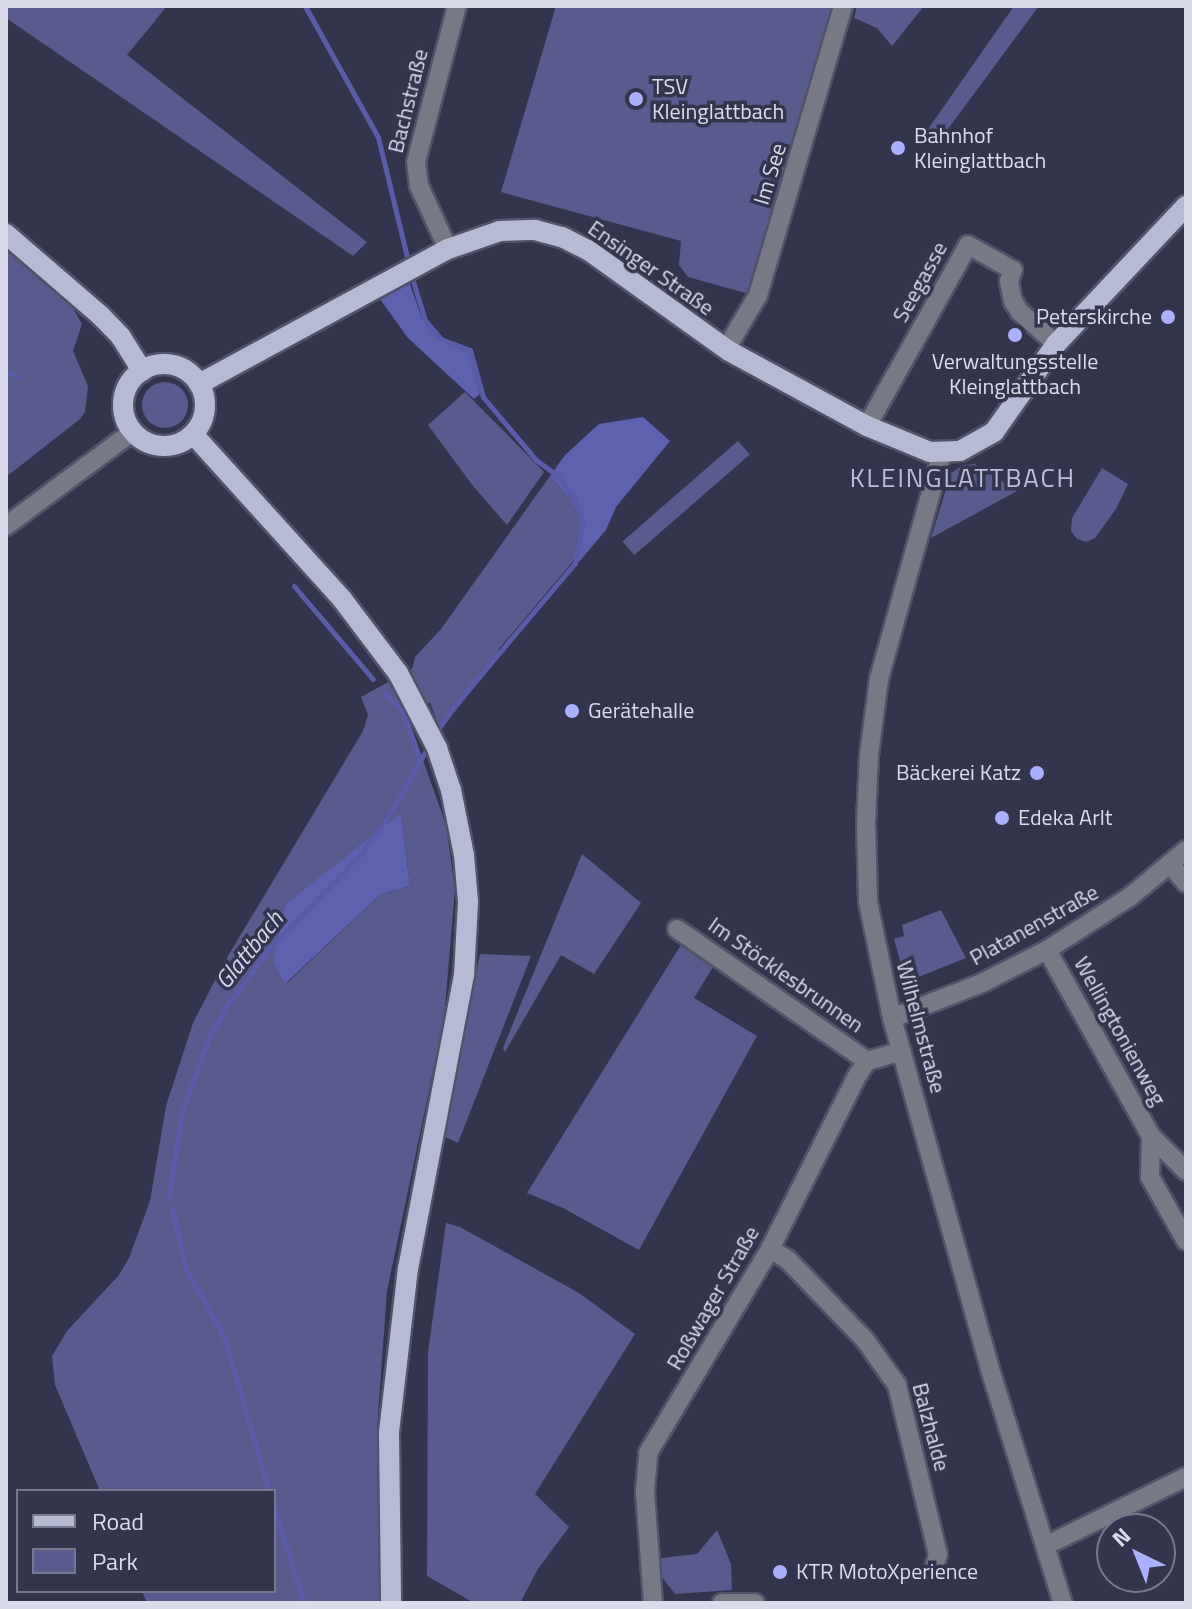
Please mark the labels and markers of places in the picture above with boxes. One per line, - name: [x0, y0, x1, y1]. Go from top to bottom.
- place label: TSV Kleinglattbach: [652, 73, 784, 124]
- marker: TSV Kleinglattbach: [627, 90, 645, 108]
- place label: Bahnhof Kleinglattbach: [914, 122, 1046, 174]
- marker: Bahnhof Kleinglattbach: [889, 139, 907, 157]
- place label: Peterskirche: [1036, 304, 1152, 330]
- marker: Peterskirche: [1159, 308, 1177, 326]
- marker: Verwaltungsstelle Kleinglattbach: [1006, 326, 1024, 344]
- place label: Verwaltungsstelle Kleinglattbach: [932, 348, 1098, 400]
- place label: Gerätehalle: [588, 698, 694, 724]
- marker: Gerätehalle: [563, 702, 581, 720]
- place label: Bäckerei Katz: [896, 760, 1021, 786]
- marker: Bäckerei Katz: [1028, 764, 1046, 782]
- place label: Edeka Arlt: [1018, 805, 1113, 831]
- marker: Edeka Arlt: [993, 809, 1011, 827]
- place label: KTR MotoXperience: [796, 1559, 978, 1585]
- marker: KTR MotoXperience: [771, 1563, 789, 1581]

